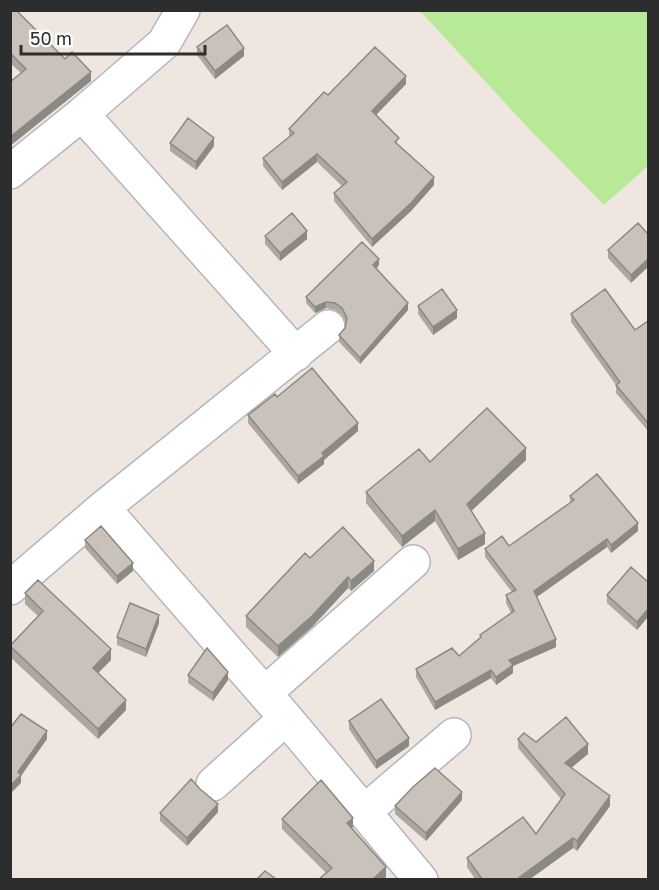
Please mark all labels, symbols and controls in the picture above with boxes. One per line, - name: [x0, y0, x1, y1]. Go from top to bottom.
- scale bar: [21, 18, 206, 56]
- text: 50 m: [30, 27, 72, 49]

